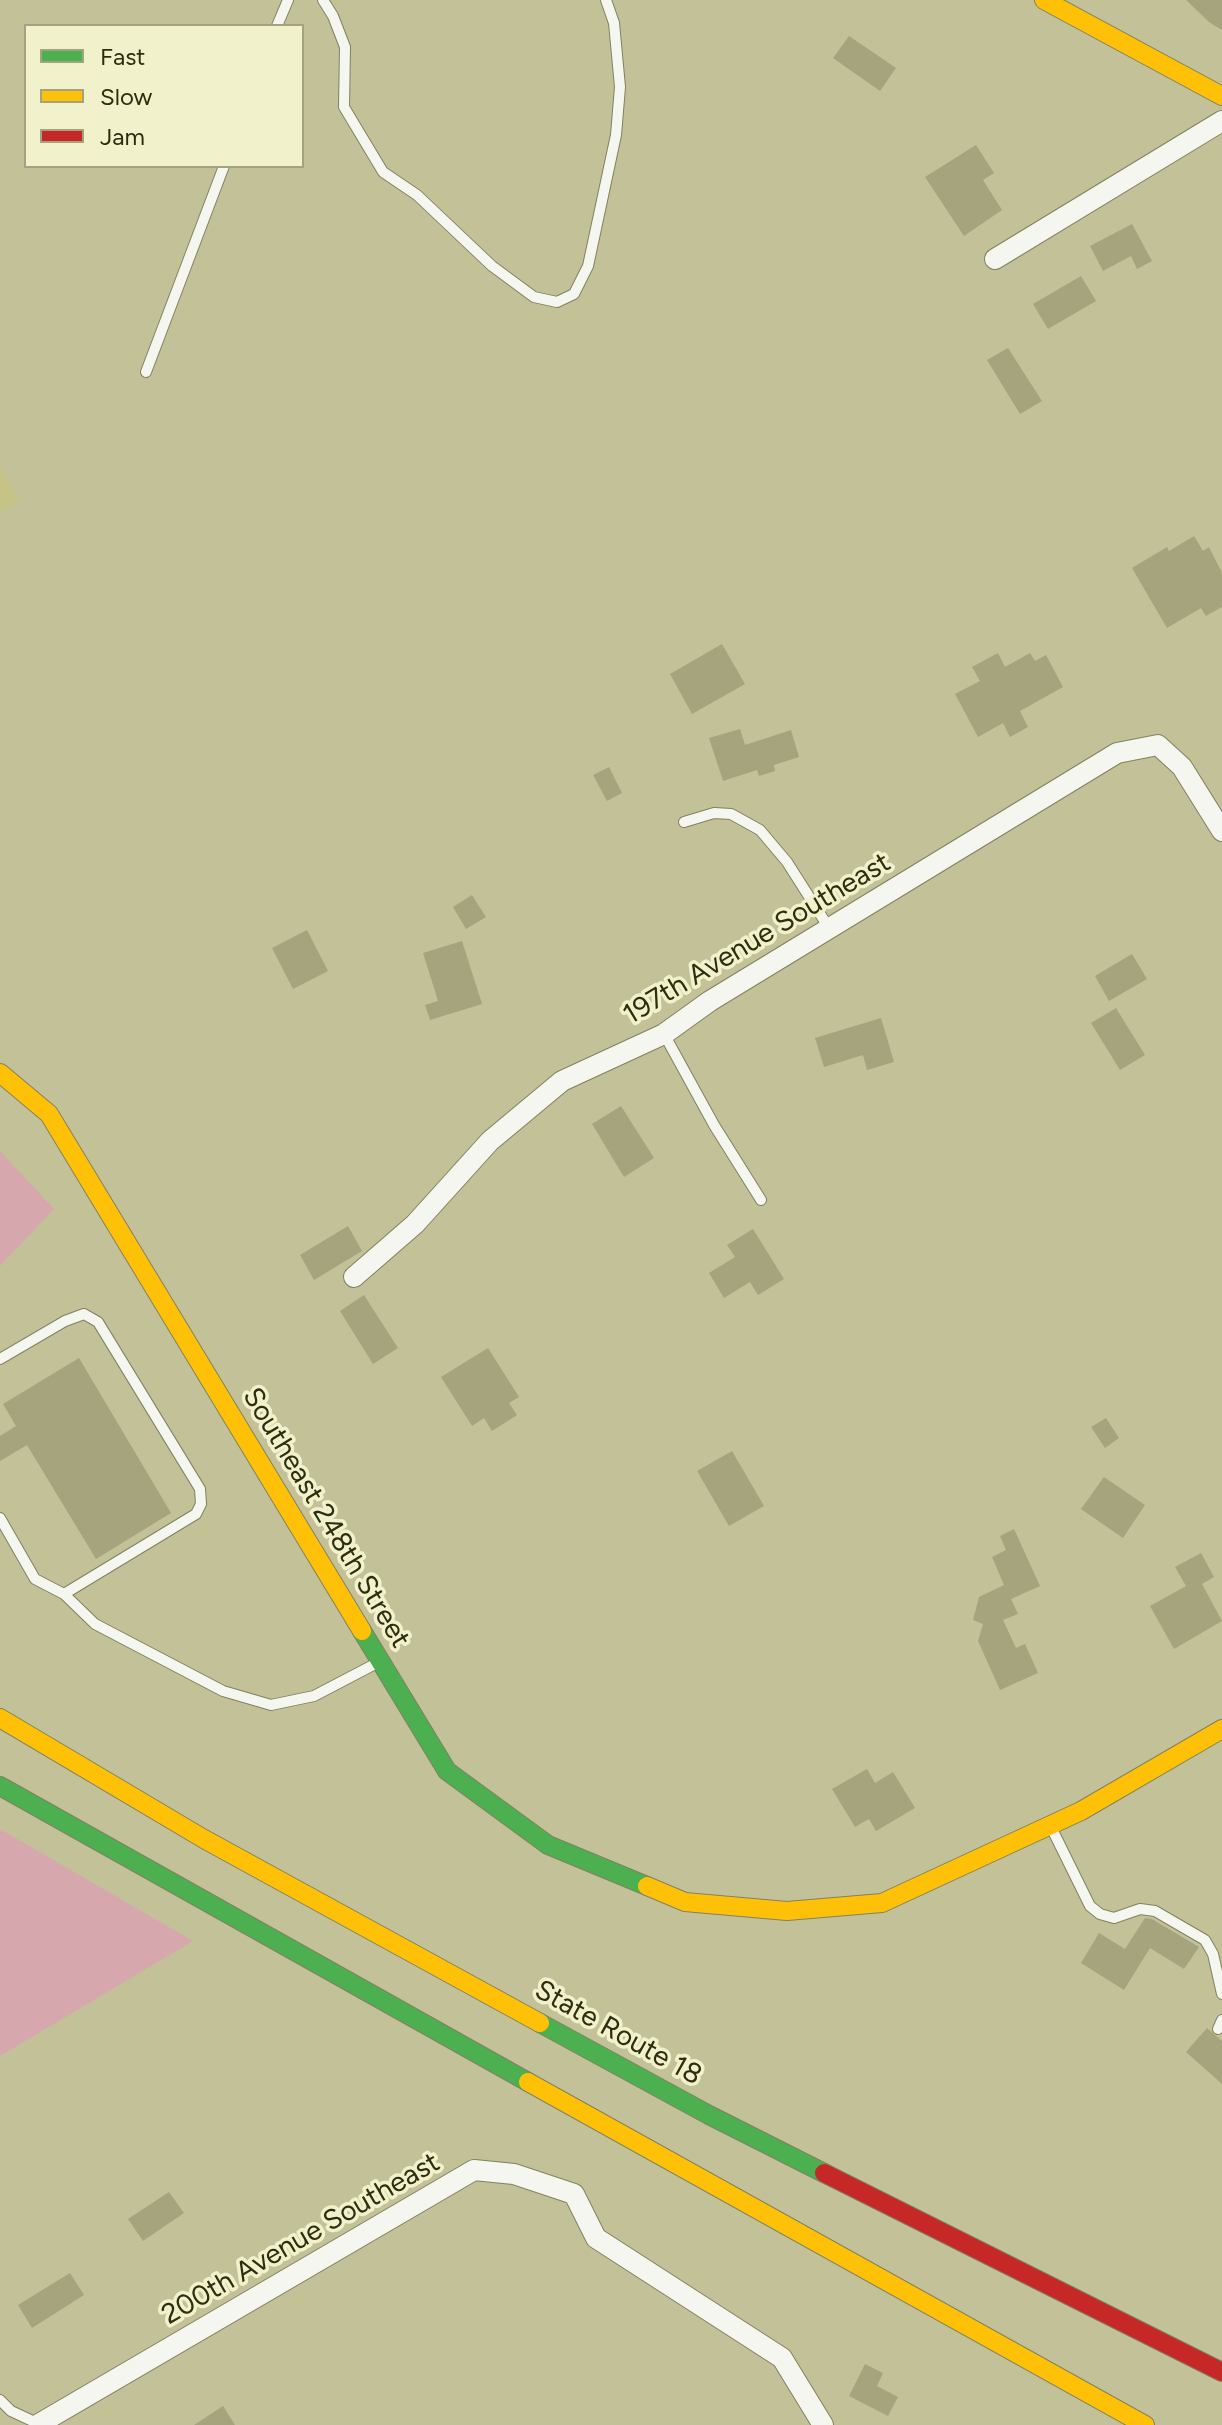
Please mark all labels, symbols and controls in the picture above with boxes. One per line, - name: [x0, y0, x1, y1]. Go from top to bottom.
- legend: [24, 24, 304, 168]
- text: Fast: [100, 42, 145, 71]
- text: Slow: [100, 82, 152, 111]
- text: Jam: [100, 122, 145, 151]
- street label: 197th Avenue Southeast: [617, 846, 897, 1032]
- street label: Southeast 248th Street: [235, 1382, 417, 1654]
- street label: State Route 18: [529, 1973, 707, 2093]
- street label: 200th Avenue Southeast: [156, 2146, 446, 2332]

